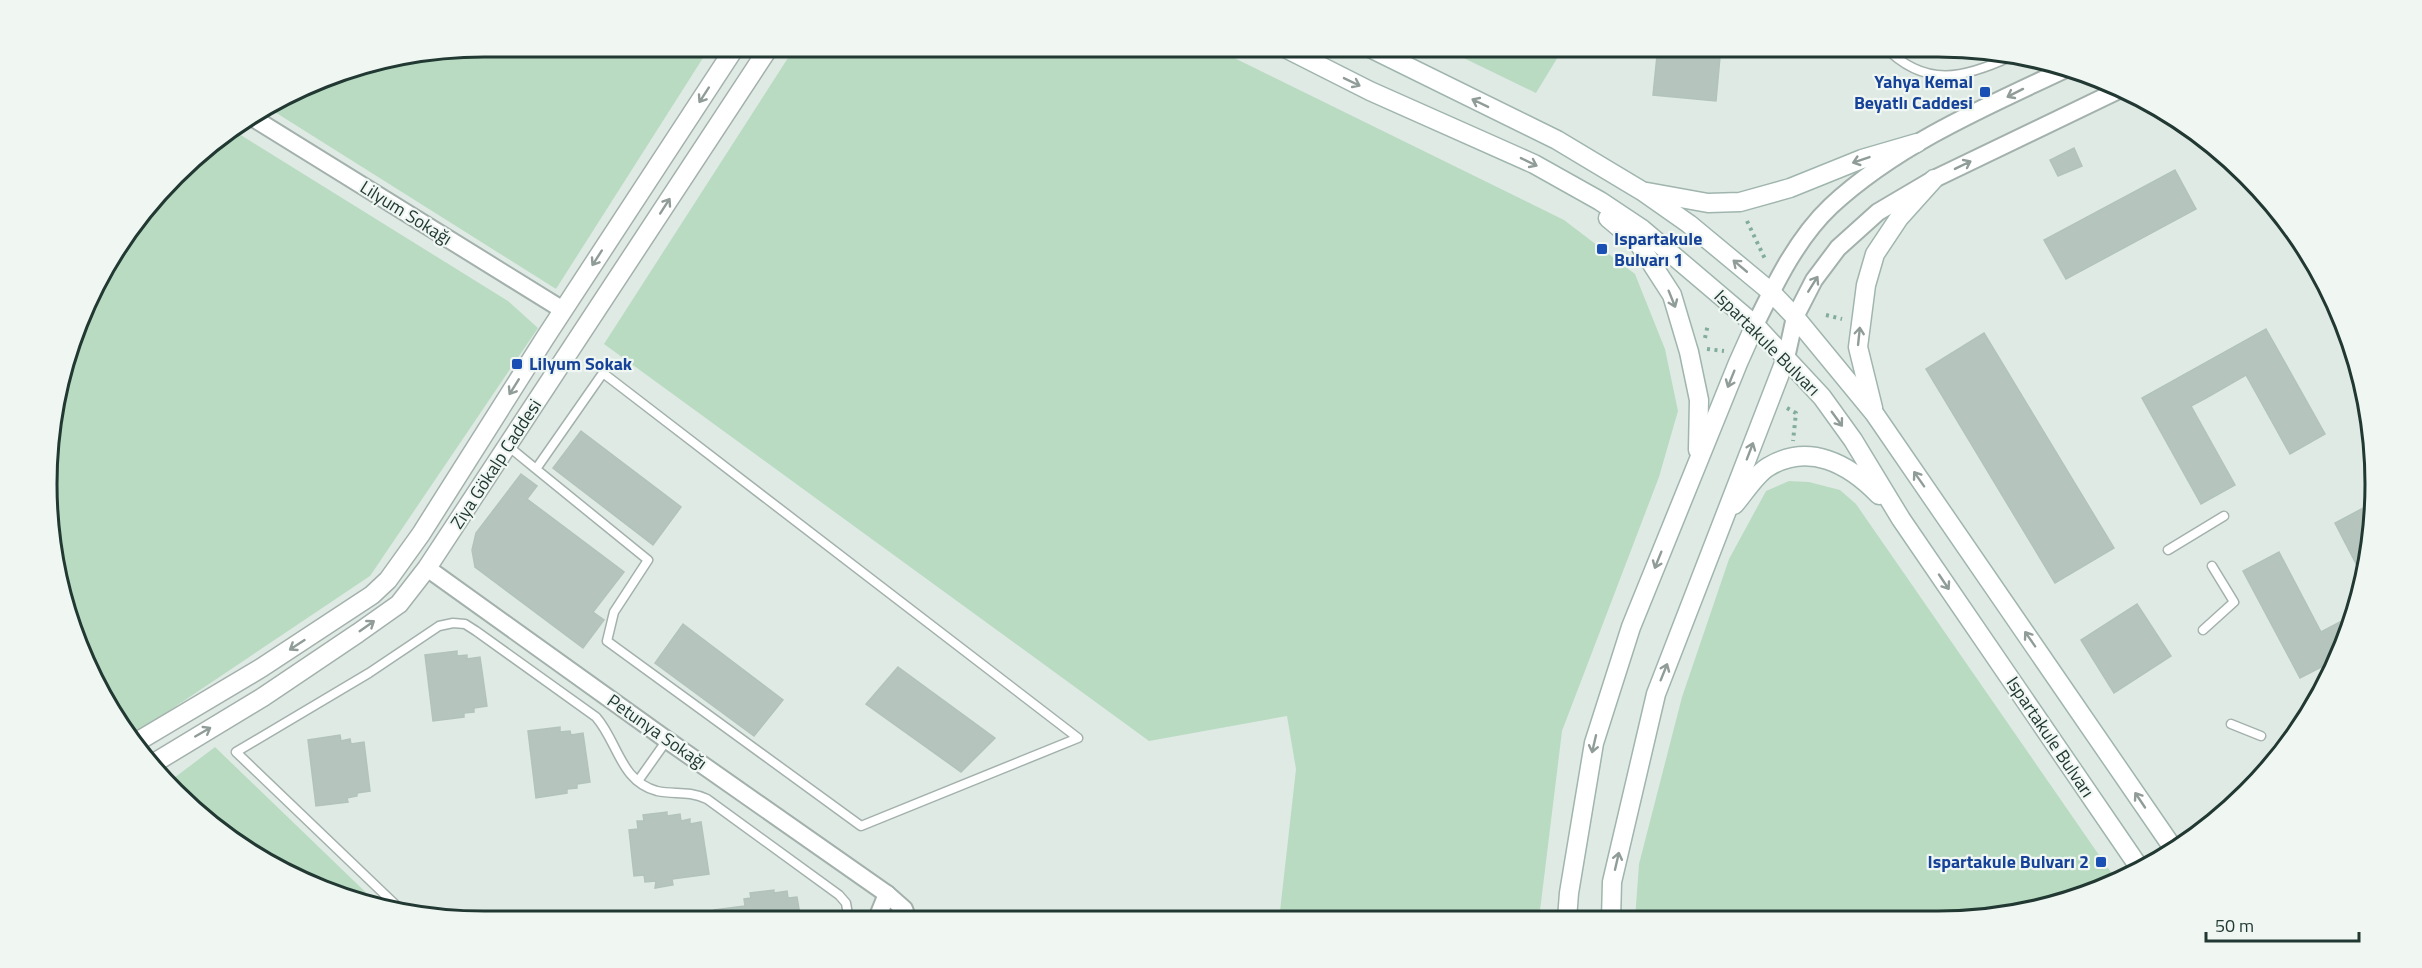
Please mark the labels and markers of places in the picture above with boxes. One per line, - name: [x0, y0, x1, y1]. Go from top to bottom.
- place label: Yahya Kemal Beyatlı Caddesi: [1854, 68, 1973, 116]
- marker: Yahya Kemal Beyatlı Caddesi: [1978, 85, 1992, 99]
- place label: Ispartakule Bulvarı 1: [1614, 225, 1702, 273]
- marker: Ispartakule Bulvarı 1: [1595, 242, 1609, 256]
- place label: Lilyum Sokak: [529, 350, 633, 377]
- marker: Lilyum Sokak: [510, 357, 524, 371]
- place label: Ispartakule Bulvarı 2: [1927, 848, 2089, 875]
- marker: Ispartakule Bulvarı 2: [2094, 855, 2108, 869]

